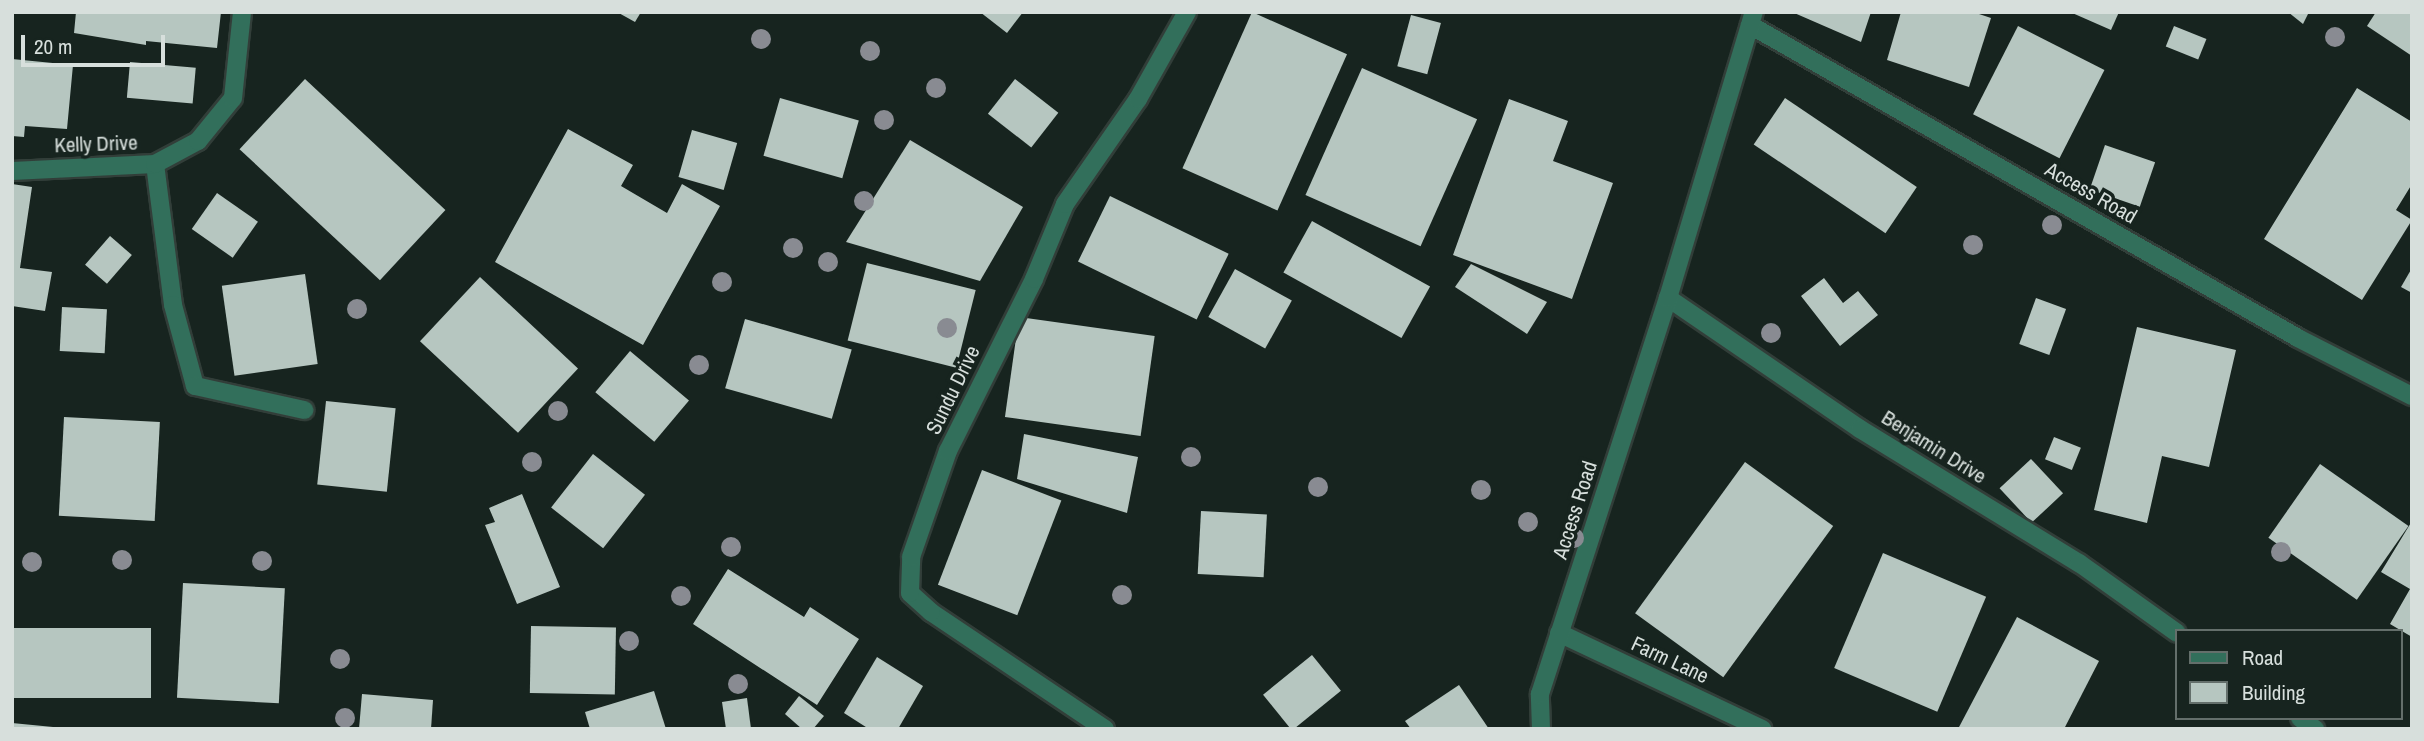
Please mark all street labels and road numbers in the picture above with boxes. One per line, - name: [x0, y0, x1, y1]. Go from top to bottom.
- street label: Kelly Drive: [54, 130, 138, 158]
- street label: Access Road: [2041, 157, 2141, 229]
- street label: Sundu Drive: [921, 341, 985, 439]
- street label: Benjamin Drive: [1877, 405, 1991, 489]
- street label: Access Road: [1547, 458, 1603, 562]
- street label: Farm Lane: [1627, 631, 1713, 689]

